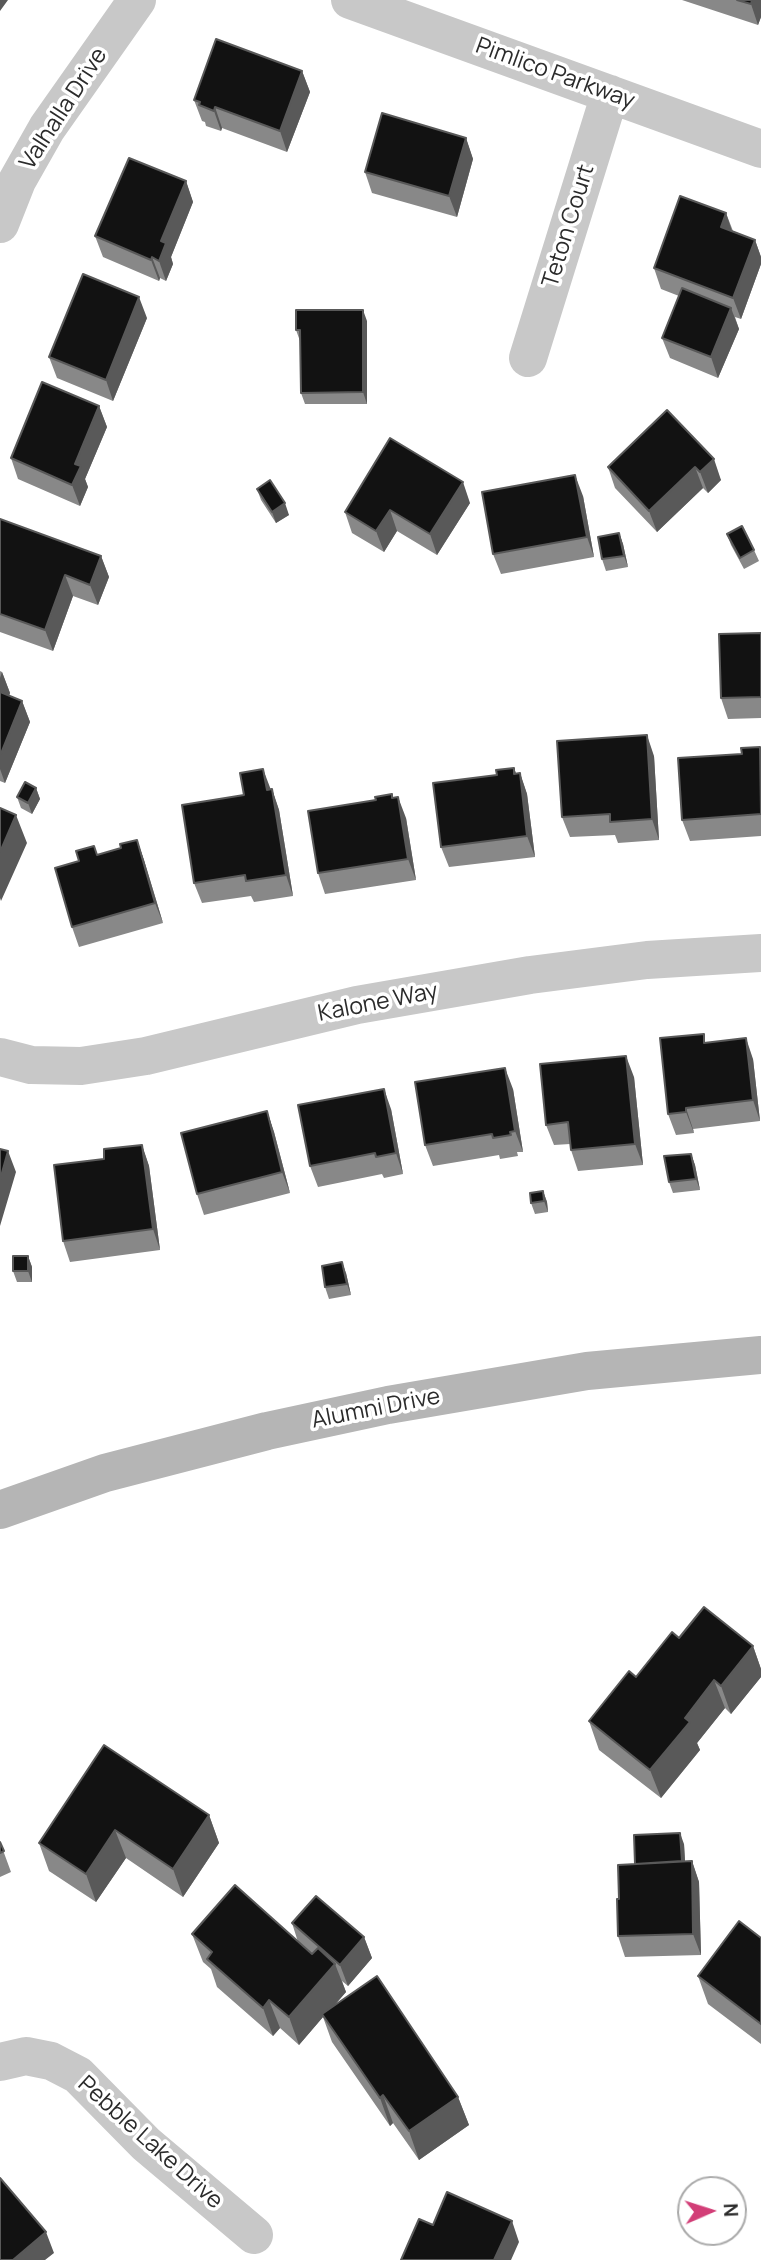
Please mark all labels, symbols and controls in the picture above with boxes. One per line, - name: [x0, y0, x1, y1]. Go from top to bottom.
- street label: Pimlico Parkway: [472, 32, 638, 116]
- street label: Valhalla Drive: [14, 43, 114, 175]
- street label: Teton Court: [537, 161, 601, 291]
- street label: Kalone Way: [316, 978, 440, 1028]
- street label: Alumni Drive: [309, 1383, 443, 1435]
- street label: Pebble Lake Drive: [72, 2071, 228, 2215]
- north arrow: [677, 2176, 747, 2246]
- text: N: [718, 2203, 744, 2218]

